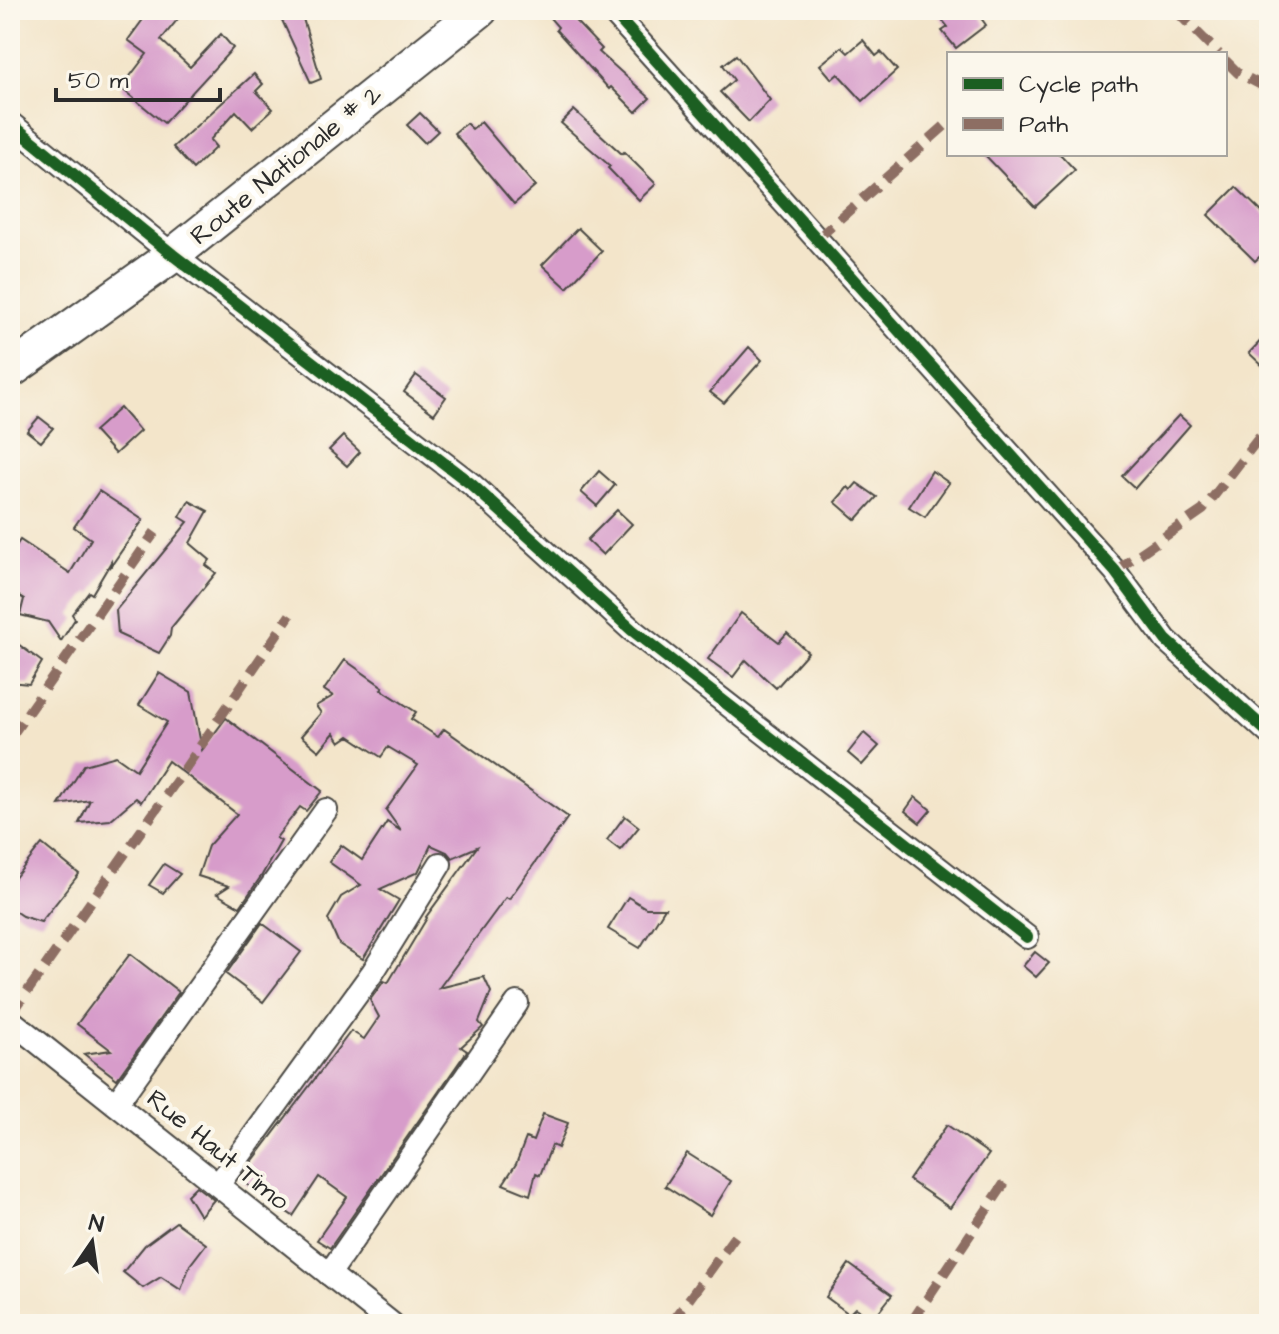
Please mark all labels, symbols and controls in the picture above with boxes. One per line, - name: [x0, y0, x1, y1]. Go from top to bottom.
- scale bar: [56, 52, 220, 102]
- legend: [947, 52, 1227, 156]
- text: 50 m: [68, 64, 129, 98]
- text: Cycle path: [1019, 68, 1138, 103]
- street label: Route Nationale # 2: [183, 76, 389, 253]
- text: Path: [1019, 108, 1068, 142]
- street label: Rue Haut Timo: [139, 1081, 297, 1219]
- north arrow: [52, 1202, 132, 1282]
- text: N: [86, 1207, 107, 1241]

